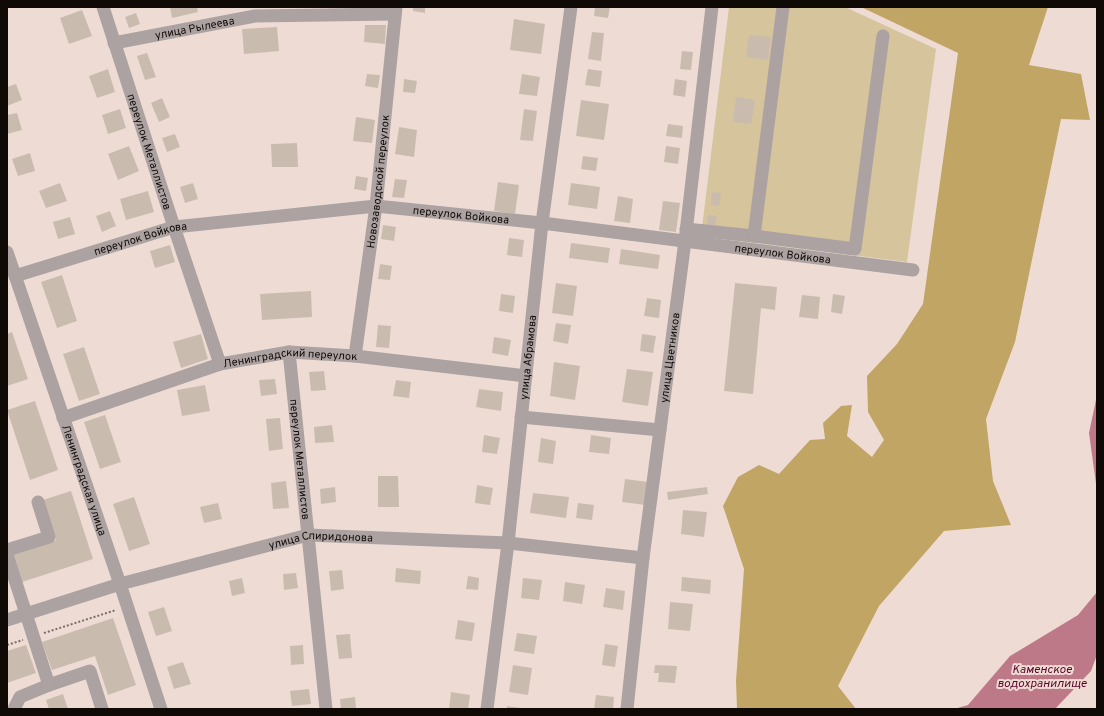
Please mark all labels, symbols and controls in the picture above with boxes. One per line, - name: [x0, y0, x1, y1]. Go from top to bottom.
- street label: улица Рылеева: [154, 14, 236, 43]
- street label: переулок Металлистов: [123, 92, 174, 212]
- street label: Новозаводской переулок: [364, 114, 393, 249]
- street label: переулок Войкова: [412, 204, 510, 228]
- street label: переулок Войкова: [92, 220, 188, 259]
- street label: переулок Войкова: [734, 241, 832, 268]
- street label: улица Цветников: [658, 312, 683, 404]
- street label: улица Абрамова: [517, 314, 540, 401]
- street label: Ленинградский переулок: [222, 346, 358, 371]
- street label: переулок Металлистов: [286, 398, 312, 521]
- street label: Ленинградская улица: [58, 423, 109, 538]
- street label: улица Спиридонова: [267, 529, 373, 553]
- water label: Каменское водохранилище: [997, 662, 1088, 692]

